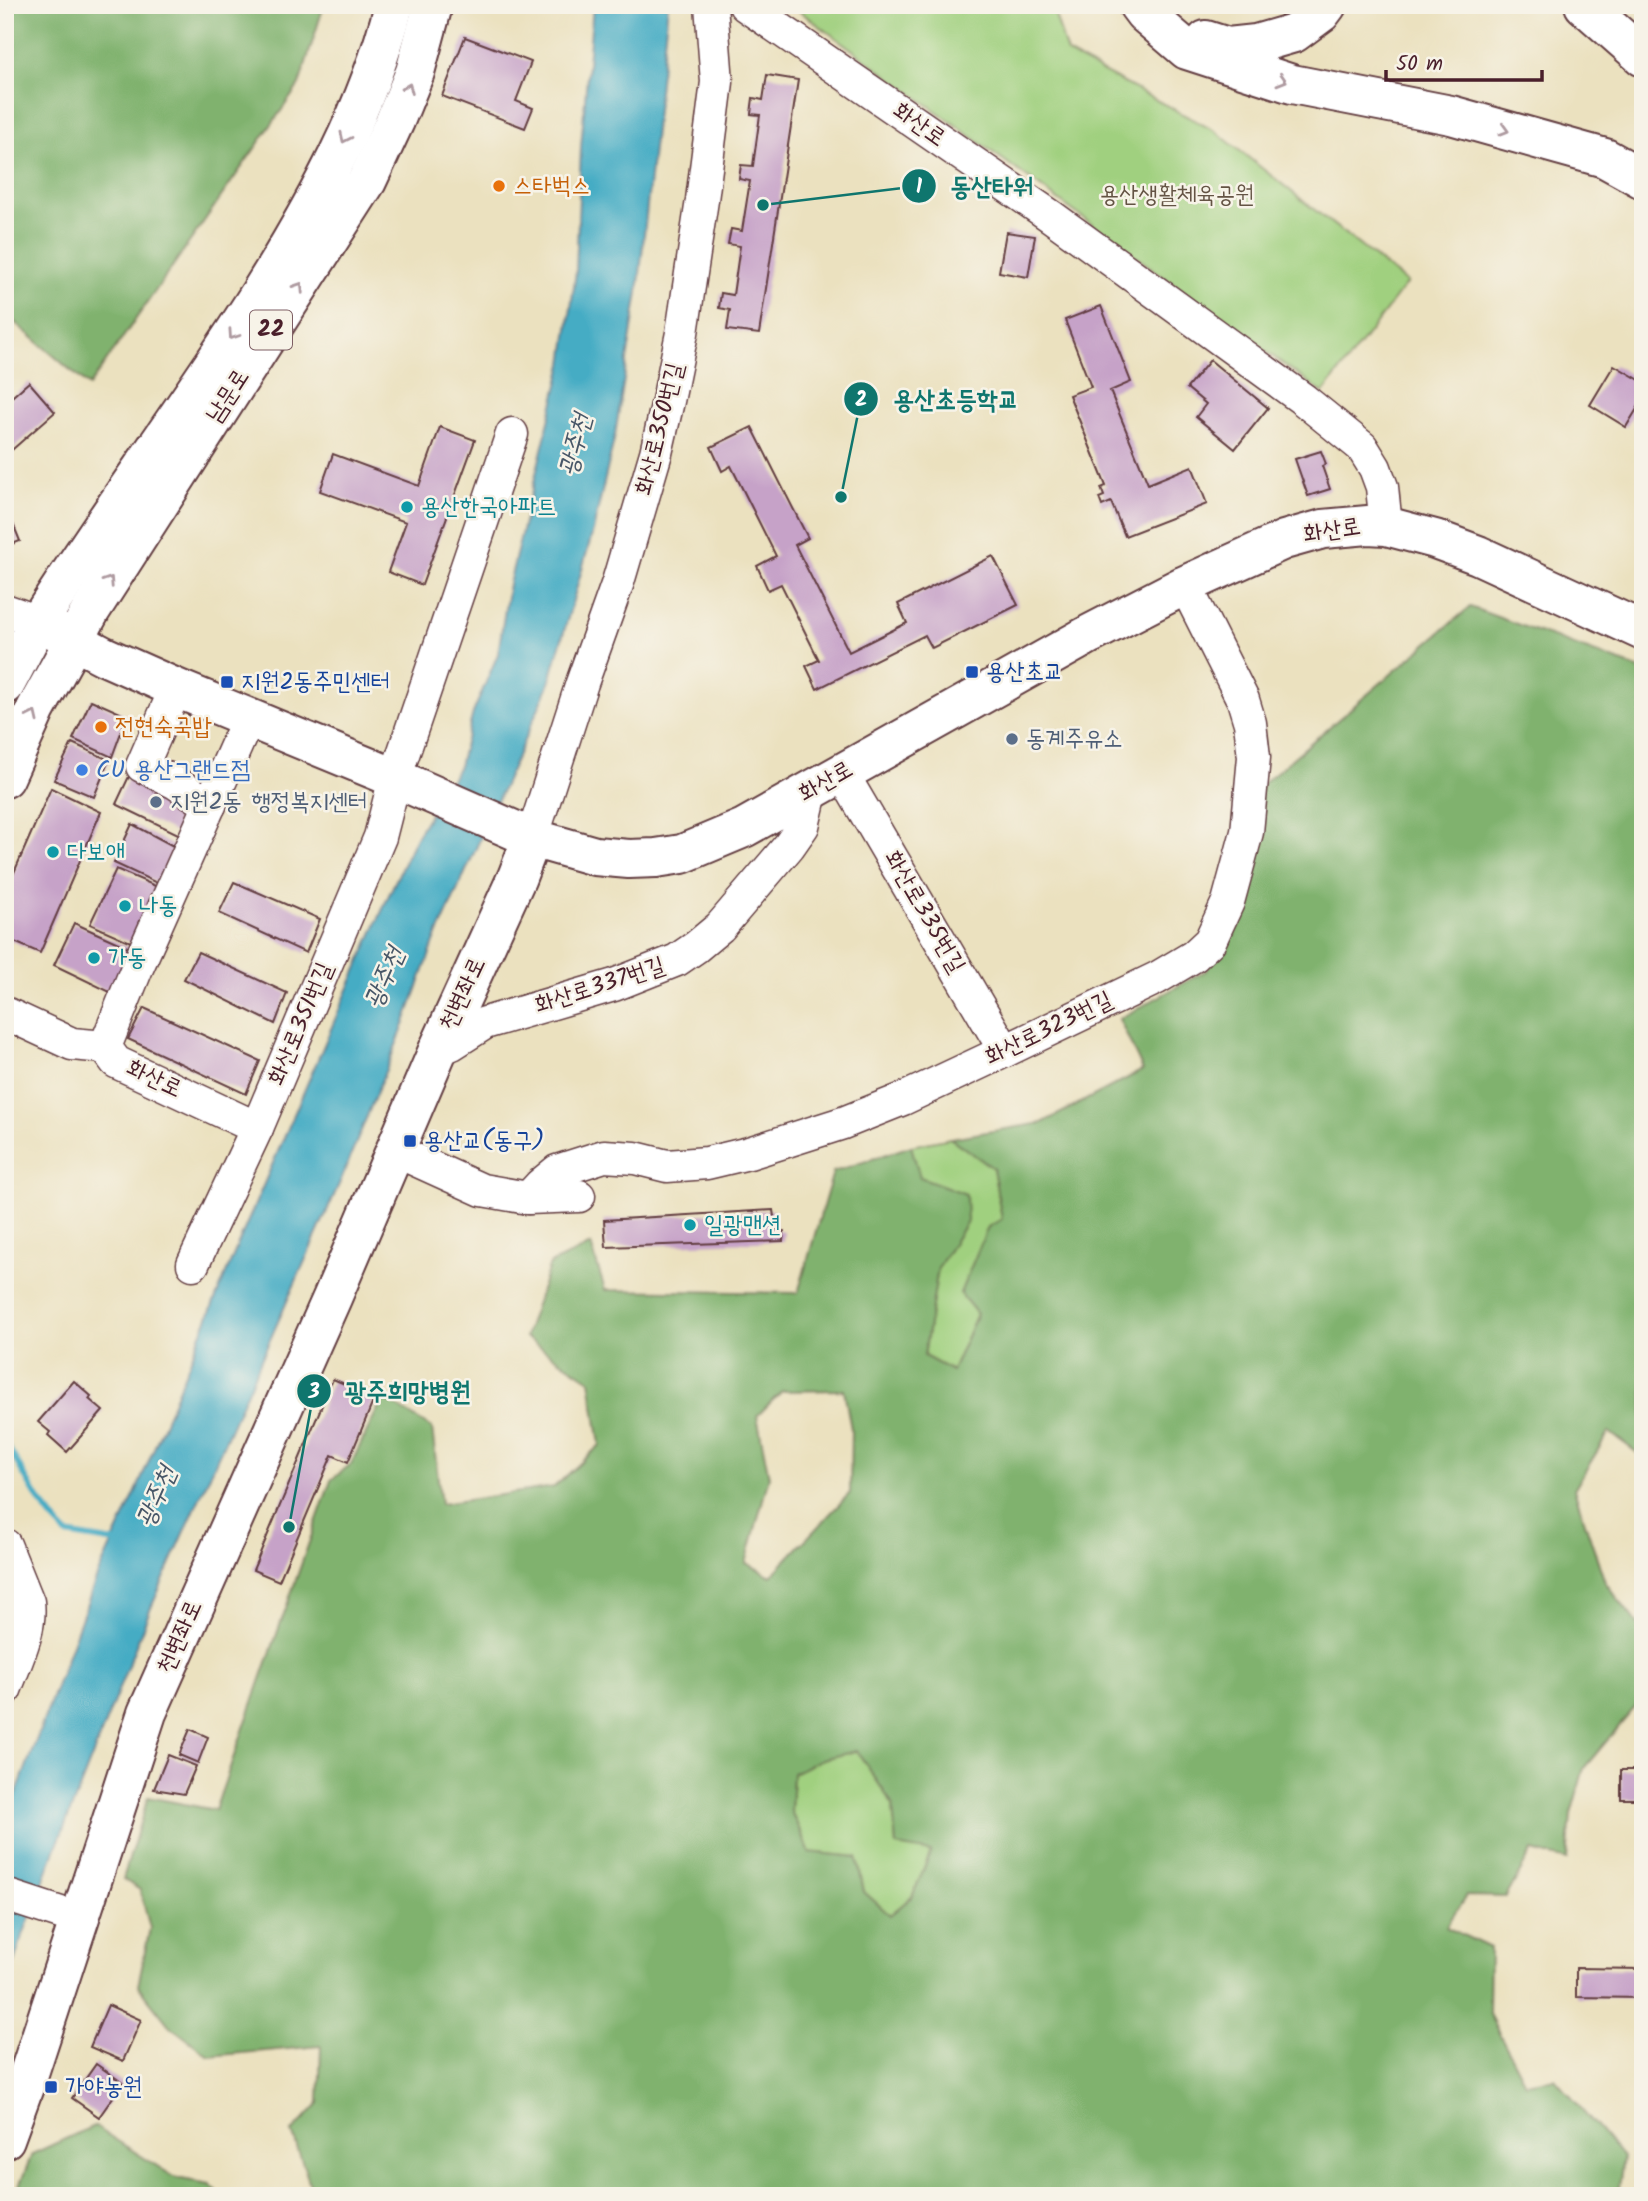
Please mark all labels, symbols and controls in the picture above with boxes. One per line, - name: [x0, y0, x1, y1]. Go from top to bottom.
- scale bar: [1386, 38, 1541, 82]
- text: 50 m: [1396, 48, 1443, 81]
- one-way arrow: [1276, 72, 1288, 87]
- one-way arrow: [400, 83, 414, 95]
- street label: 화산로: [884, 92, 954, 158]
- one-way arrow: [1498, 121, 1510, 136]
- one-way arrow: [339, 131, 353, 143]
- callout: 동산타워: [901, 162, 1048, 209]
- place label: 스타벅스: [513, 167, 590, 206]
- text: 동산타워: [950, 167, 1034, 209]
- text: 1: [916, 171, 923, 204]
- park label: 용산생활체육공원: [1100, 176, 1254, 215]
- marker: 스타벅스: [491, 178, 507, 194]
- one-way arrow: [291, 281, 304, 294]
- road number: 22: [250, 310, 292, 350]
- one-way arrow: [228, 328, 241, 341]
- street label: 화산로350번길: [625, 359, 695, 499]
- street label: 남문로: [196, 361, 260, 431]
- callout: 용산초등학교: [844, 376, 1032, 423]
- text: 용산초등학교: [893, 380, 1019, 422]
- text: 2: [855, 384, 867, 417]
- water label: 광주천: [548, 406, 605, 481]
- place label: 용산한국아파트: [421, 488, 556, 527]
- marker: 용산한국아파트: [399, 499, 415, 515]
- street label: 화산로: [1300, 507, 1364, 555]
- one-way arrow: [101, 576, 114, 589]
- place label: 용산초교: [986, 653, 1063, 692]
- place label: 지원2동주민센터: [241, 663, 390, 702]
- marker: 용산초교: [964, 664, 980, 680]
- marker: 지원2동주민센터: [219, 674, 235, 690]
- place label: 전현숙국밥: [115, 708, 212, 747]
- one-way arrow: [25, 711, 39, 723]
- marker: 전현숙국밥: [93, 719, 109, 735]
- place label: 동계주유소: [1026, 720, 1123, 759]
- marker: 동계주유소: [1004, 731, 1020, 747]
- place label: CU 용산그랜드점: [96, 751, 250, 790]
- street label: 화산로: [791, 751, 861, 813]
- marker: CU 용산그랜드점: [74, 762, 90, 778]
- place label: 지원2동 행정복지센터: [170, 783, 367, 822]
- marker: 지원2동 행정복지센터: [148, 794, 164, 810]
- place label: 다보애: [67, 833, 125, 872]
- street label: 화산로335번길: [873, 843, 975, 981]
- marker: 다보애: [45, 844, 61, 860]
- place label: 나동: [139, 887, 178, 926]
- marker: 나동: [117, 898, 133, 914]
- water label: 광주천: [353, 938, 418, 1015]
- place label: 가동: [108, 939, 147, 978]
- street label: 화산로337번길: [530, 947, 670, 1025]
- marker: 가동: [86, 950, 102, 966]
- street label: 천변좌로: [429, 951, 497, 1037]
- street label: 화산로351번길: [258, 956, 344, 1092]
- street label: 화산로323번길: [978, 981, 1120, 1077]
- street label: 화산로: [120, 1049, 188, 1109]
- place label: 용산교(동구): [424, 1122, 544, 1161]
- marker: 용산교(동구): [402, 1133, 418, 1149]
- place label: 일광맨션: [704, 1206, 781, 1245]
- marker: 일광맨션: [682, 1217, 698, 1233]
- callout: 광주희망병원: [297, 1367, 485, 1414]
- text: 광주희망병원: [345, 1372, 471, 1414]
- text: 3: [307, 1376, 320, 1409]
- water label: 광주천: [125, 1457, 190, 1534]
- street label: 천변좌로: [146, 1594, 214, 1680]
- place label: 가야농원: [65, 2068, 142, 2107]
- marker: 가야농원: [43, 2079, 59, 2095]

